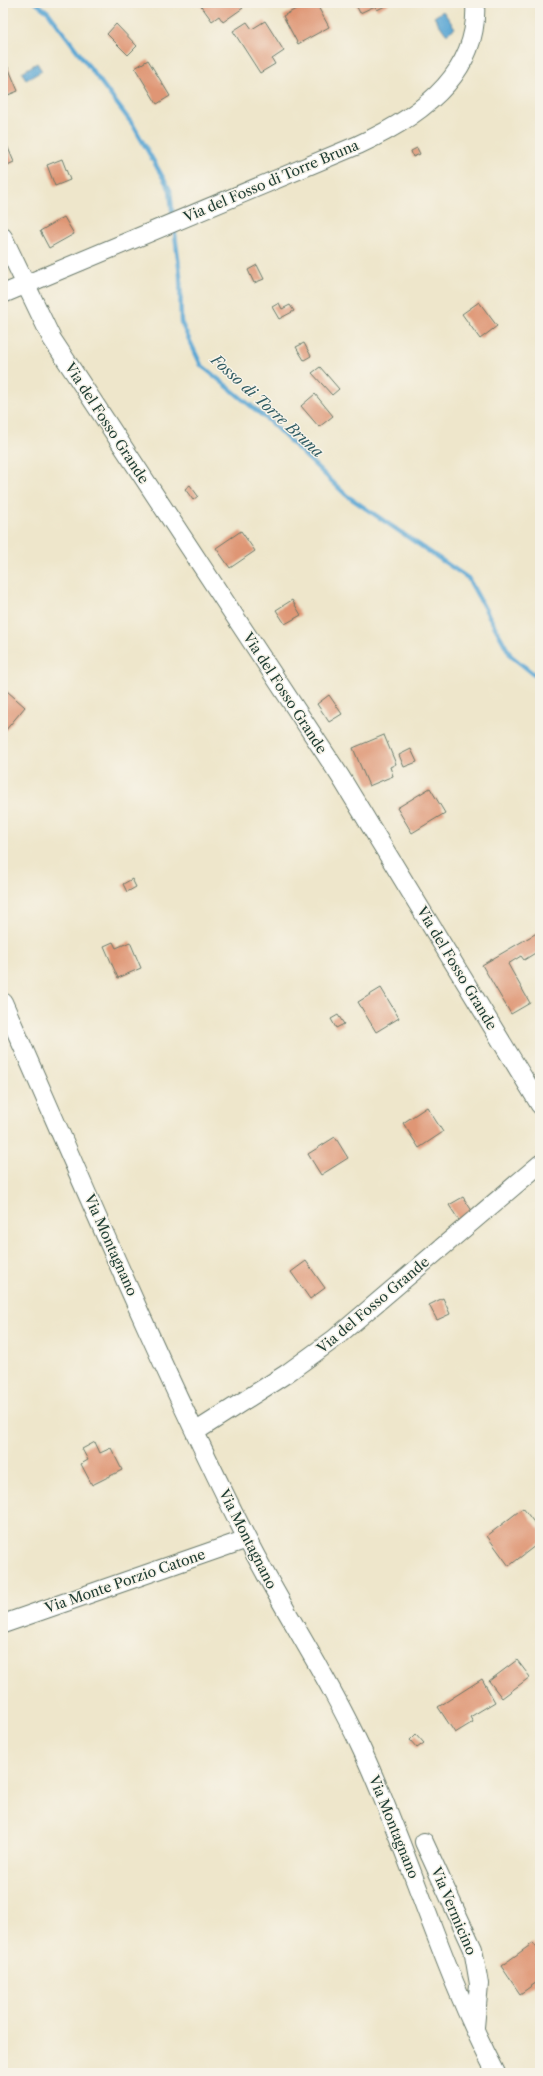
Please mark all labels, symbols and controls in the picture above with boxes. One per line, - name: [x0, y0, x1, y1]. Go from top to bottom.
- street label: Via del Fosso di Torre Bruna: [180, 136, 362, 227]
- water label: Fosso di Torre Bruna: [206, 350, 327, 461]
- street label: Via del Fosso Grande: [61, 358, 153, 487]
- street label: Via del Fosso Grande: [239, 628, 331, 757]
- street label: Via del Fosso Grande: [413, 902, 501, 1033]
- street label: Via Montagnano: [80, 1190, 142, 1299]
- street label: Via del Fosso Grande: [313, 1253, 433, 1358]
- street label: Via Montagnano: [215, 1485, 281, 1592]
- street label: Via Monte Porzio Catone: [41, 1545, 208, 1617]
- street label: Via Montagnano: [365, 1772, 423, 1881]
- street label: Via Vermicino: [427, 1863, 481, 1958]

